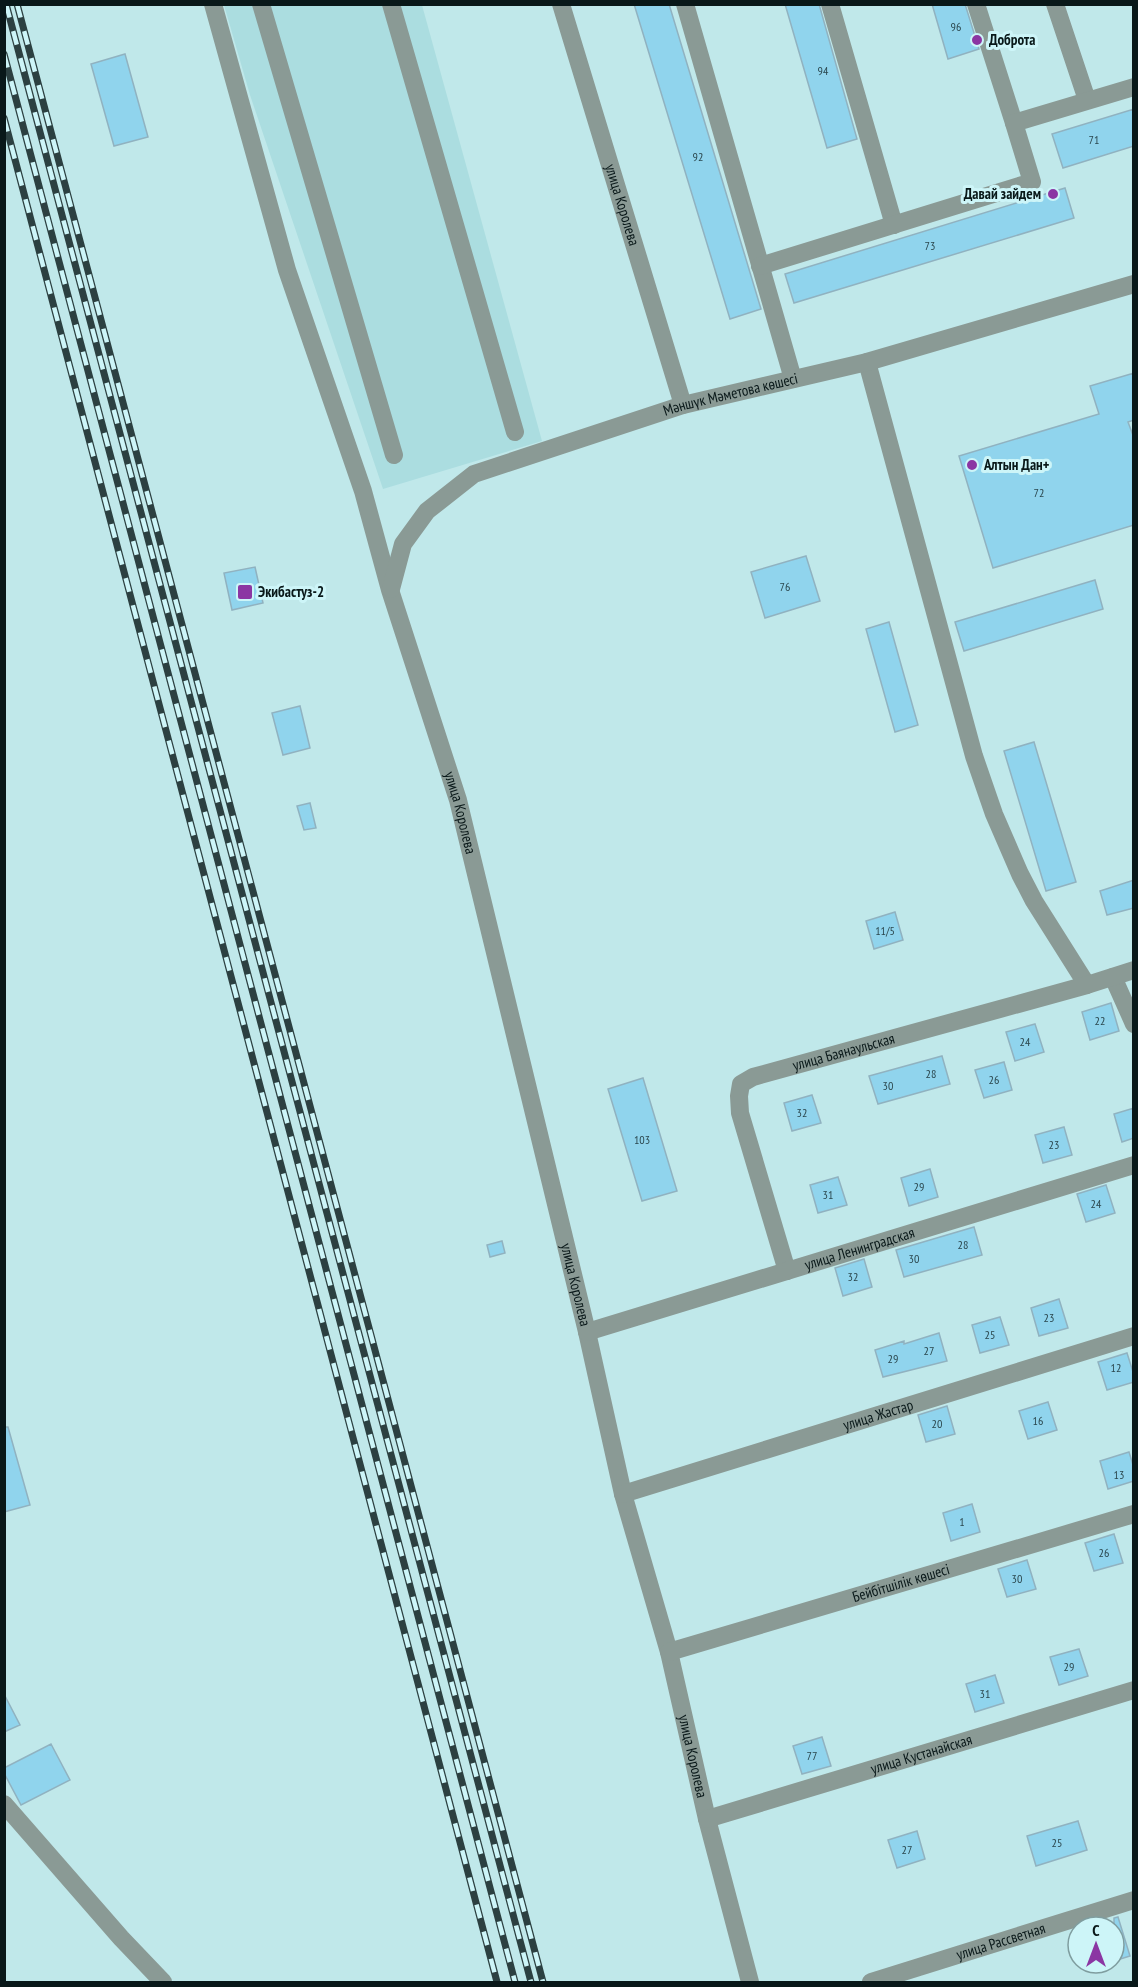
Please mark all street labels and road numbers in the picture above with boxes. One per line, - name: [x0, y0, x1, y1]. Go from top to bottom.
- street label: улица Королева: [601, 162, 644, 248]
- street label: Мәншүк Мәметова көшесі: [661, 368, 800, 420]
- street label: улица Королева: [440, 769, 481, 856]
- street label: улица Баянаульская: [790, 1028, 897, 1075]
- street label: улица Ленинградская: [802, 1223, 917, 1274]
- street label: улица Королева: [557, 1241, 595, 1328]
- street label: улица Жастар: [841, 1395, 915, 1434]
- street label: Бейбітшілік көшесі: [850, 1559, 952, 1606]
- street label: улица Королева: [675, 1713, 712, 1799]
- street label: улица Кустанайская: [868, 1729, 974, 1778]
- street label: улица Рассветная: [954, 1918, 1048, 1964]

